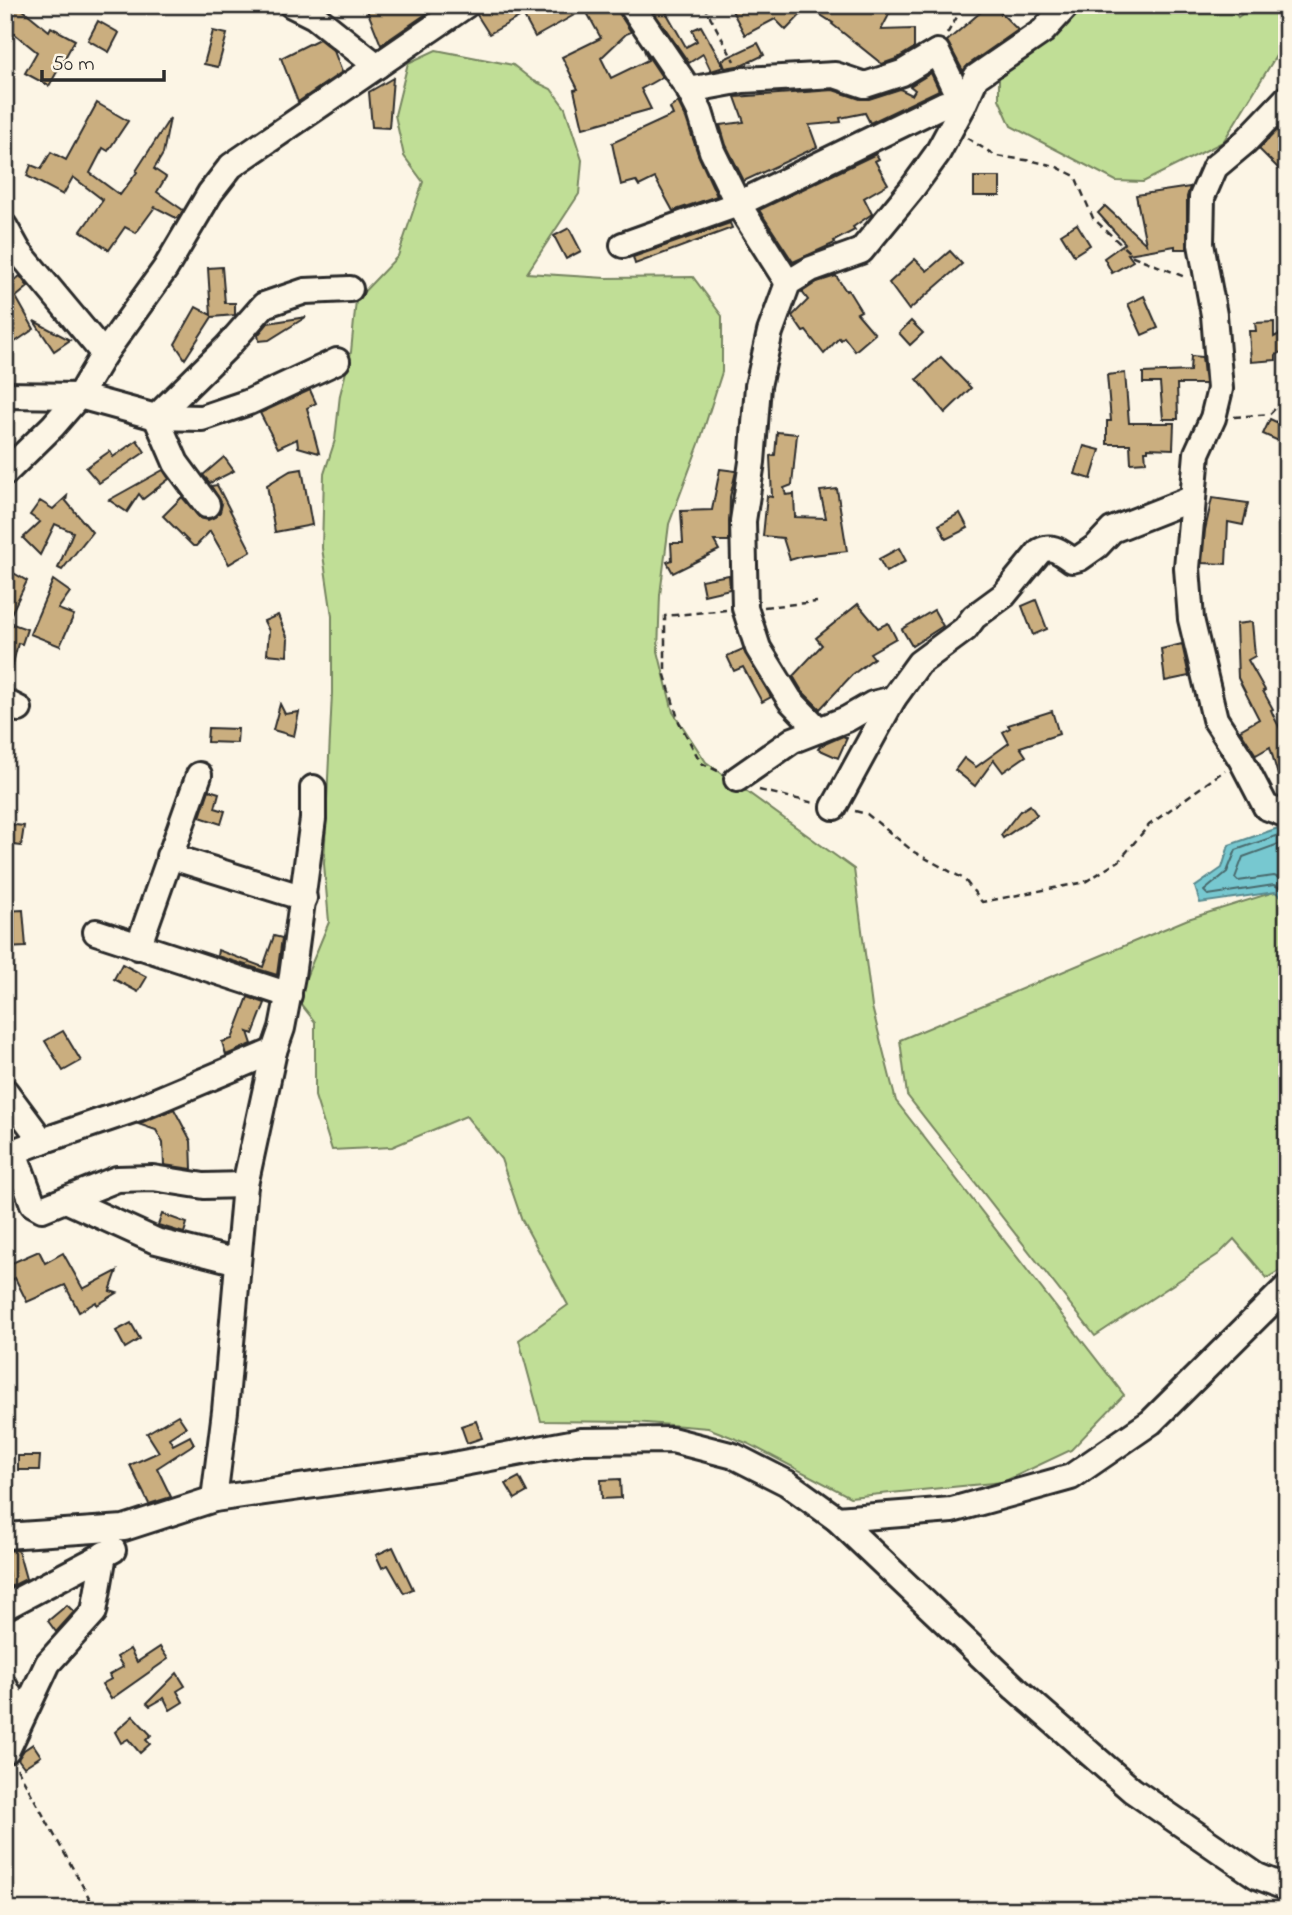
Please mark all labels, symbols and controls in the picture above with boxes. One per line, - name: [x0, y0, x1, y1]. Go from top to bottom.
- scale bar: [42, 38, 164, 82]
- text: 50 m: [52, 50, 95, 80]

